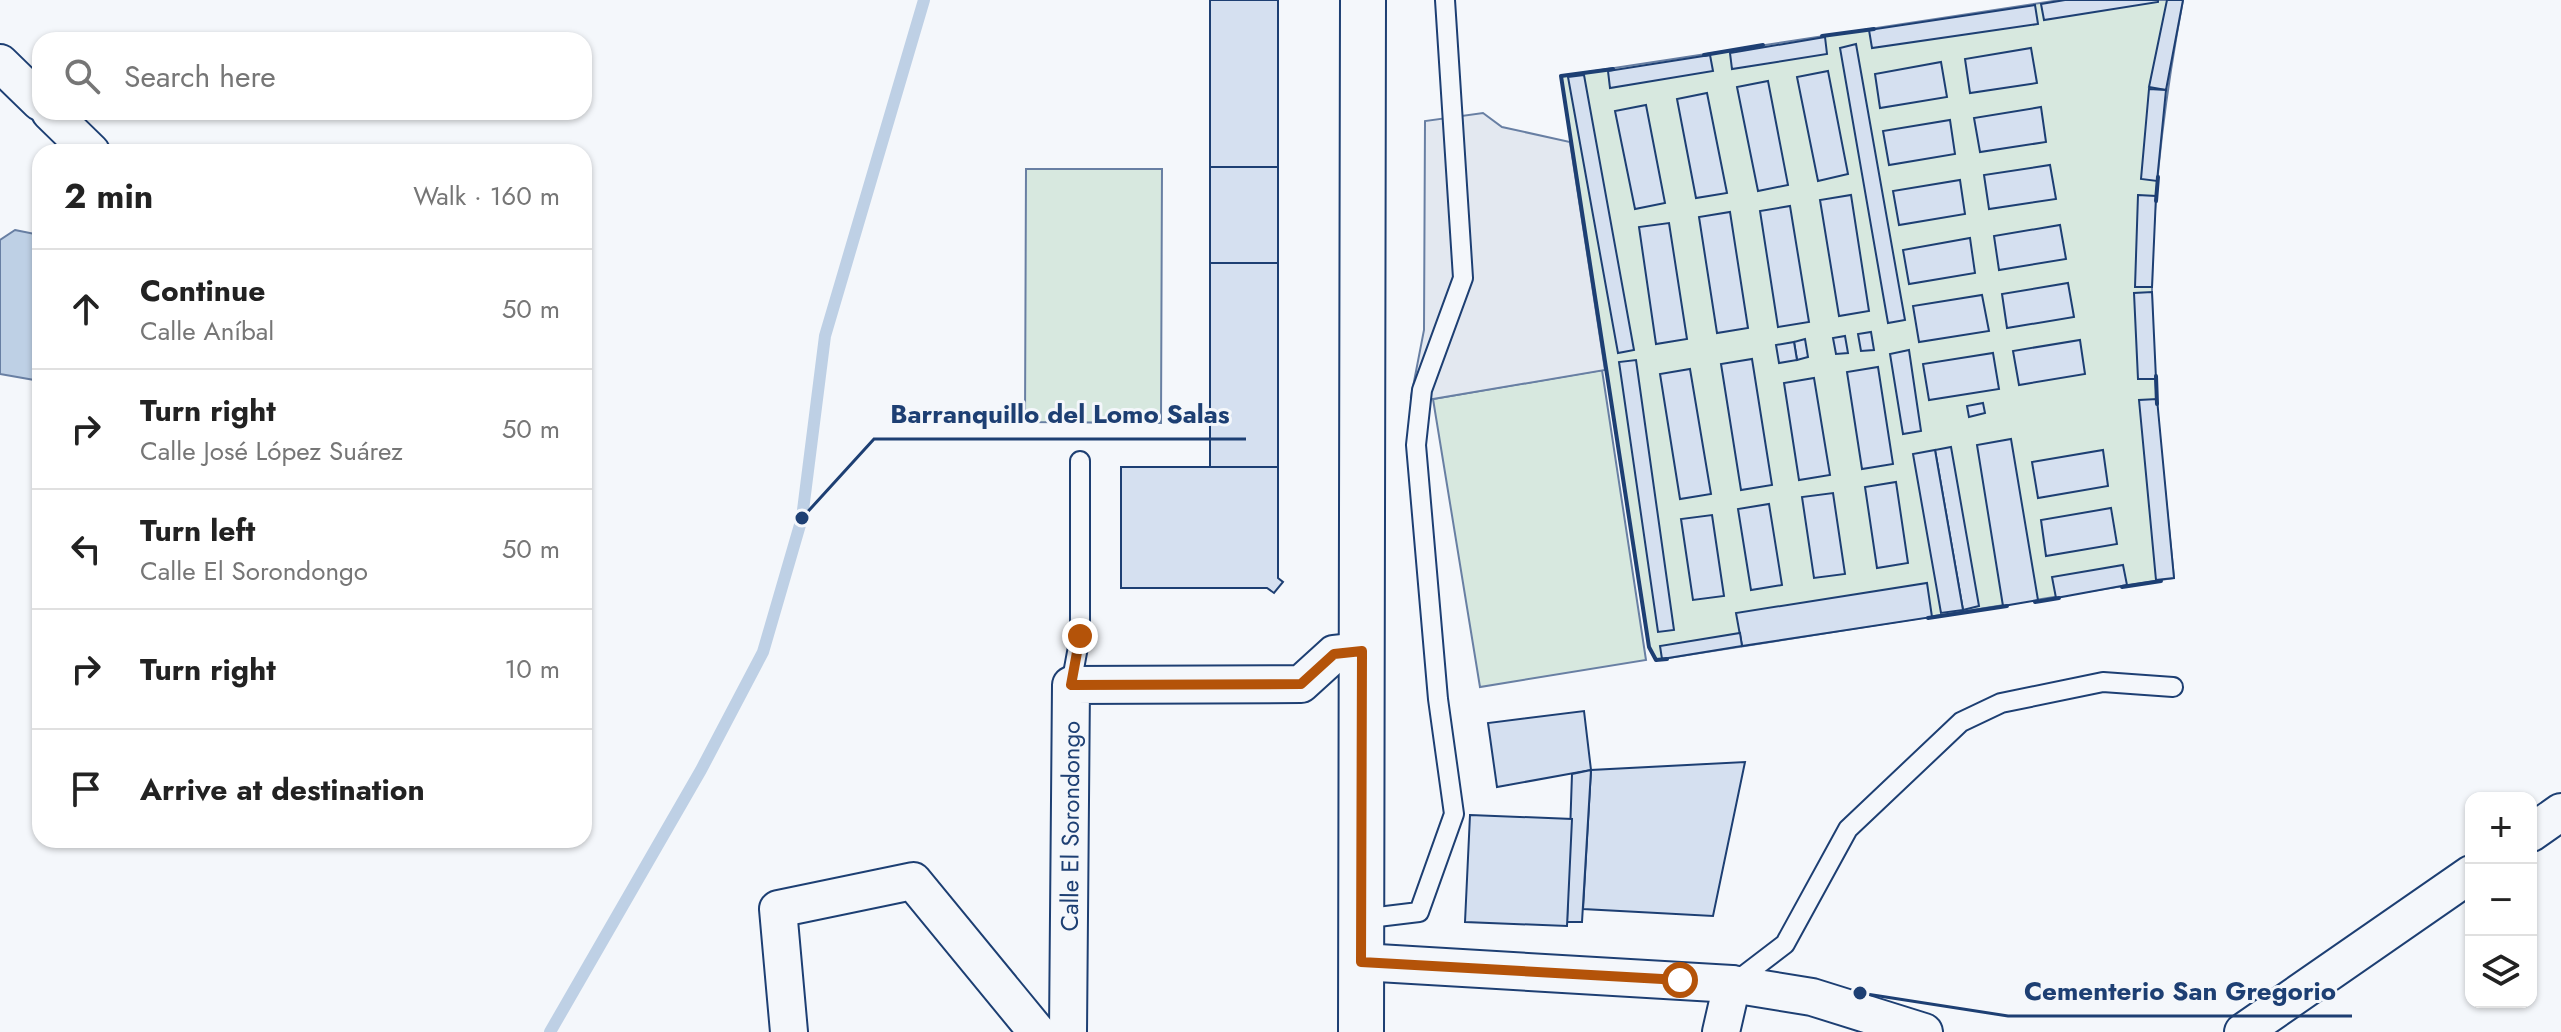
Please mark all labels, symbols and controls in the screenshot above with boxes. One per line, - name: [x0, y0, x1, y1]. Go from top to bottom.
- search box: [32, 32, 592, 120]
- icon: search: [60, 54, 104, 98]
- text: Search here: [124, 55, 276, 98]
- text: 2 min: [64, 172, 153, 221]
- text: Walk · 160 m: [413, 177, 560, 215]
- text: Continue: [140, 269, 266, 312]
- icon: ahead: [64, 287, 108, 331]
- text: 50 m: [502, 290, 560, 328]
- text: Calle Aníbal: [140, 312, 274, 350]
- text: Turn right: [140, 389, 276, 432]
- callout: Barranquillo del Lomo Salas: [874, 389, 1246, 439]
- text: Barranquillo del Lomo Salas: [890, 395, 1230, 433]
- icon: right: [64, 407, 108, 451]
- text: 50 m: [502, 410, 560, 448]
- text: Calle José López Suárez: [140, 432, 403, 470]
- text: Turn left: [140, 509, 255, 552]
- icon: left: [64, 527, 108, 571]
- text: 50 m: [502, 530, 560, 568]
- text: Calle El Sorondongo: [140, 552, 368, 590]
- route end: [1062, 618, 1098, 654]
- icon: right: [64, 647, 108, 691]
- text: Turn right: [140, 648, 276, 691]
- text: 10 m: [505, 650, 560, 688]
- street label: Calle El Sorondongo: [1051, 721, 1088, 931]
- icon: arrive: [64, 767, 108, 811]
- text: Arrive at destination: [140, 768, 425, 811]
- map controls: [2465, 792, 2537, 1008]
- button: +: [2465, 792, 2537, 864]
- button: −: [2465, 864, 2537, 936]
- button: layers: [2465, 936, 2537, 1008]
- route start: [1662, 962, 1698, 998]
- callout: Cementerio San Gregorio: [2008, 966, 2352, 1016]
- text: Cementerio San Gregorio: [2024, 972, 2336, 1010]

